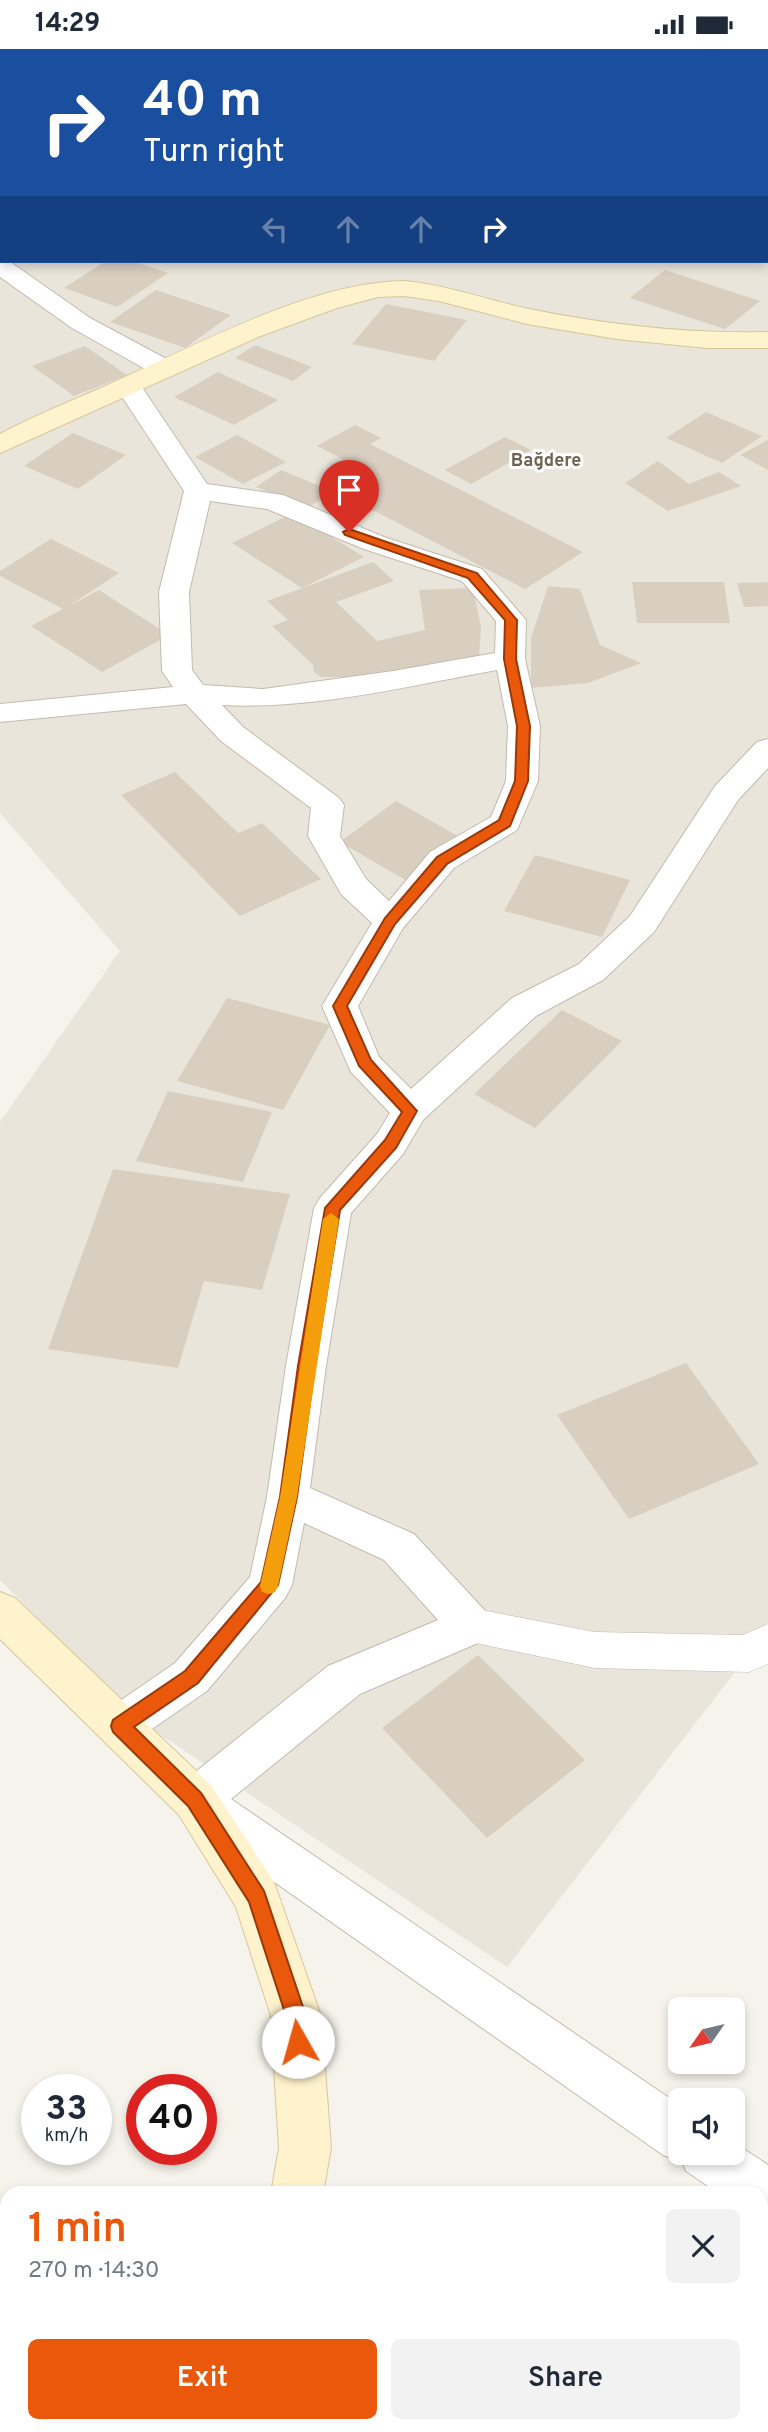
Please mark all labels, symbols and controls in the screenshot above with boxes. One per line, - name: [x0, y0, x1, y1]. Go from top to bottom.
- text: 14:29: [35, 8, 100, 41]
- text: 40 m: [143, 72, 262, 134]
- icon: right: [28, 77, 119, 168]
- text: Turn right: [143, 133, 285, 173]
- icon: left: [256, 210, 294, 248]
- icon: ahead: [329, 210, 367, 248]
- icon: ahead: [402, 210, 440, 248]
- icon: right: [475, 210, 513, 248]
- district label: Bağdere: [511, 450, 581, 473]
- pin: [319, 460, 379, 532]
- icon: arrive: [330, 471, 368, 509]
- north arrow: [668, 1997, 746, 2074]
- map controls: [668, 1997, 745, 2165]
- position arrow: [261, 2005, 335, 2079]
- speed limit sign: 40: [126, 2074, 217, 2165]
- text: 33: [46, 2088, 87, 2132]
- button: sound: [668, 2088, 745, 2165]
- text: km/h: [45, 2125, 88, 2148]
- text: 1 min: [28, 2204, 127, 2257]
- button: close: [666, 2209, 740, 2283]
- text: 270 m · 14:30: [28, 2257, 160, 2286]
- button: Exit: [28, 2339, 377, 2419]
- button: Share: [391, 2339, 740, 2419]

